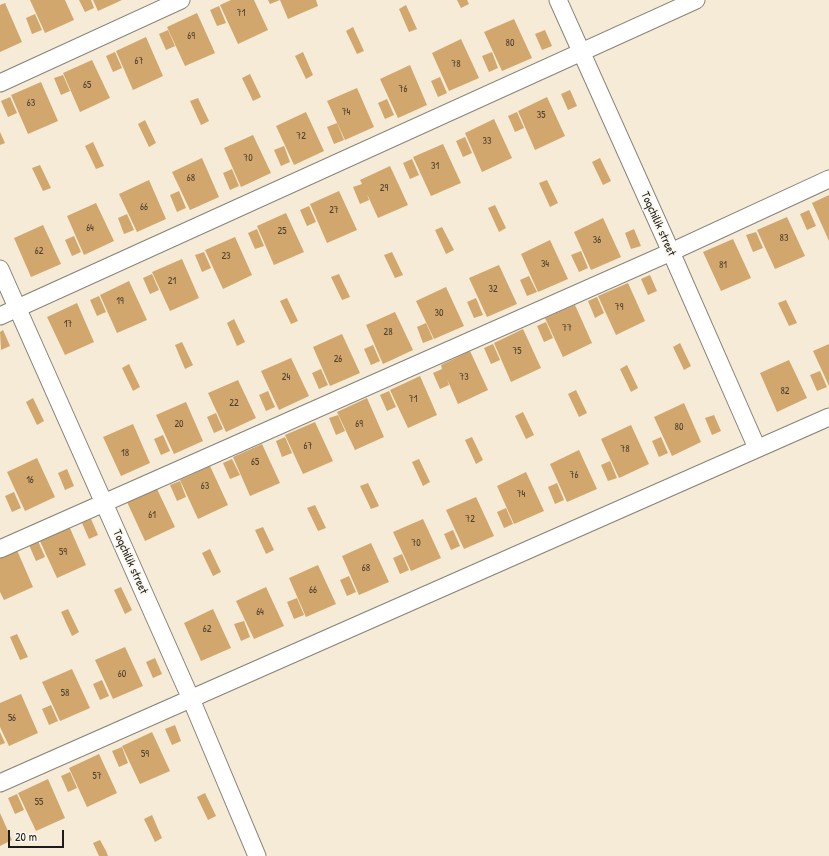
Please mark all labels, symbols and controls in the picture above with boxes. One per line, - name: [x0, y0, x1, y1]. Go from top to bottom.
- house number: 71: [237, 7, 245, 19]
- house number: 69: [187, 30, 195, 42]
- house number: 80: [506, 37, 514, 49]
- house number: 67: [135, 55, 143, 67]
- house number: 78: [451, 58, 461, 70]
- house number: 65: [83, 79, 91, 91]
- house number: 76: [399, 83, 407, 95]
- house number: 63: [27, 97, 35, 109]
- house number: 74: [342, 106, 350, 118]
- house number: 35: [537, 109, 545, 121]
- house number: 72: [296, 130, 306, 142]
- house number: 33: [483, 135, 491, 147]
- house number: 70: [243, 152, 253, 164]
- house number: 31: [431, 160, 439, 172]
- house number: 68: [187, 172, 195, 184]
- house number: 29: [380, 182, 388, 194]
- street label: Toqchilik street: [637, 190, 679, 258]
- house number: 66: [140, 201, 148, 213]
- house number: 27: [329, 204, 339, 216]
- house number: 64: [86, 222, 94, 234]
- house number: 25: [278, 225, 286, 237]
- house number: 83: [780, 232, 788, 244]
- house number: 36: [593, 234, 601, 246]
- house number: 62: [35, 245, 43, 257]
- house number: 23: [221, 250, 231, 262]
- house number: 34: [541, 258, 549, 270]
- house number: 81: [719, 259, 727, 271]
- house number: 21: [168, 275, 176, 287]
- house number: 32: [488, 283, 498, 295]
- house number: 19: [116, 295, 124, 307]
- house number: 79: [615, 301, 623, 313]
- house number: 30: [435, 307, 443, 319]
- house number: 17: [64, 318, 72, 330]
- house number: 77: [562, 322, 572, 334]
- house number: 28: [383, 326, 393, 338]
- house number: 75: [512, 345, 522, 357]
- house number: 26: [334, 353, 342, 365]
- house number: 24: [282, 371, 290, 383]
- house number: 73: [459, 371, 469, 383]
- house number: 82: [780, 385, 790, 397]
- house number: 71: [409, 393, 417, 405]
- house number: 22: [229, 397, 239, 409]
- house number: 20: [174, 418, 184, 430]
- house number: 69: [355, 418, 363, 430]
- house number: 80: [675, 421, 683, 433]
- house number: 67: [304, 440, 312, 452]
- house number: 78: [620, 443, 630, 455]
- house number: 18: [121, 447, 129, 459]
- house number: 65: [251, 456, 259, 468]
- house number: 76: [570, 469, 578, 481]
- house number: 16: [26, 474, 34, 486]
- house number: 63: [201, 480, 209, 492]
- house number: 74: [517, 488, 525, 500]
- house number: 61: [148, 509, 156, 521]
- house number: 72: [465, 513, 475, 525]
- street label: Toqchilik street: [109, 528, 151, 596]
- house number: 70: [411, 537, 421, 549]
- house number: 59: [59, 546, 67, 558]
- house number: 68: [362, 562, 370, 574]
- house number: 66: [309, 584, 317, 596]
- house number: 64: [256, 606, 264, 618]
- house number: 62: [203, 623, 211, 635]
- house number: 60: [118, 668, 126, 680]
- house number: 58: [61, 687, 69, 699]
- house number: 56: [8, 712, 16, 724]
- house number: 59: [141, 748, 149, 760]
- house number: 57: [92, 770, 102, 782]
- house number: 55: [35, 796, 43, 808]
- scale bar: [10, 822, 66, 848]
- text: 20 m: [15, 828, 37, 845]

